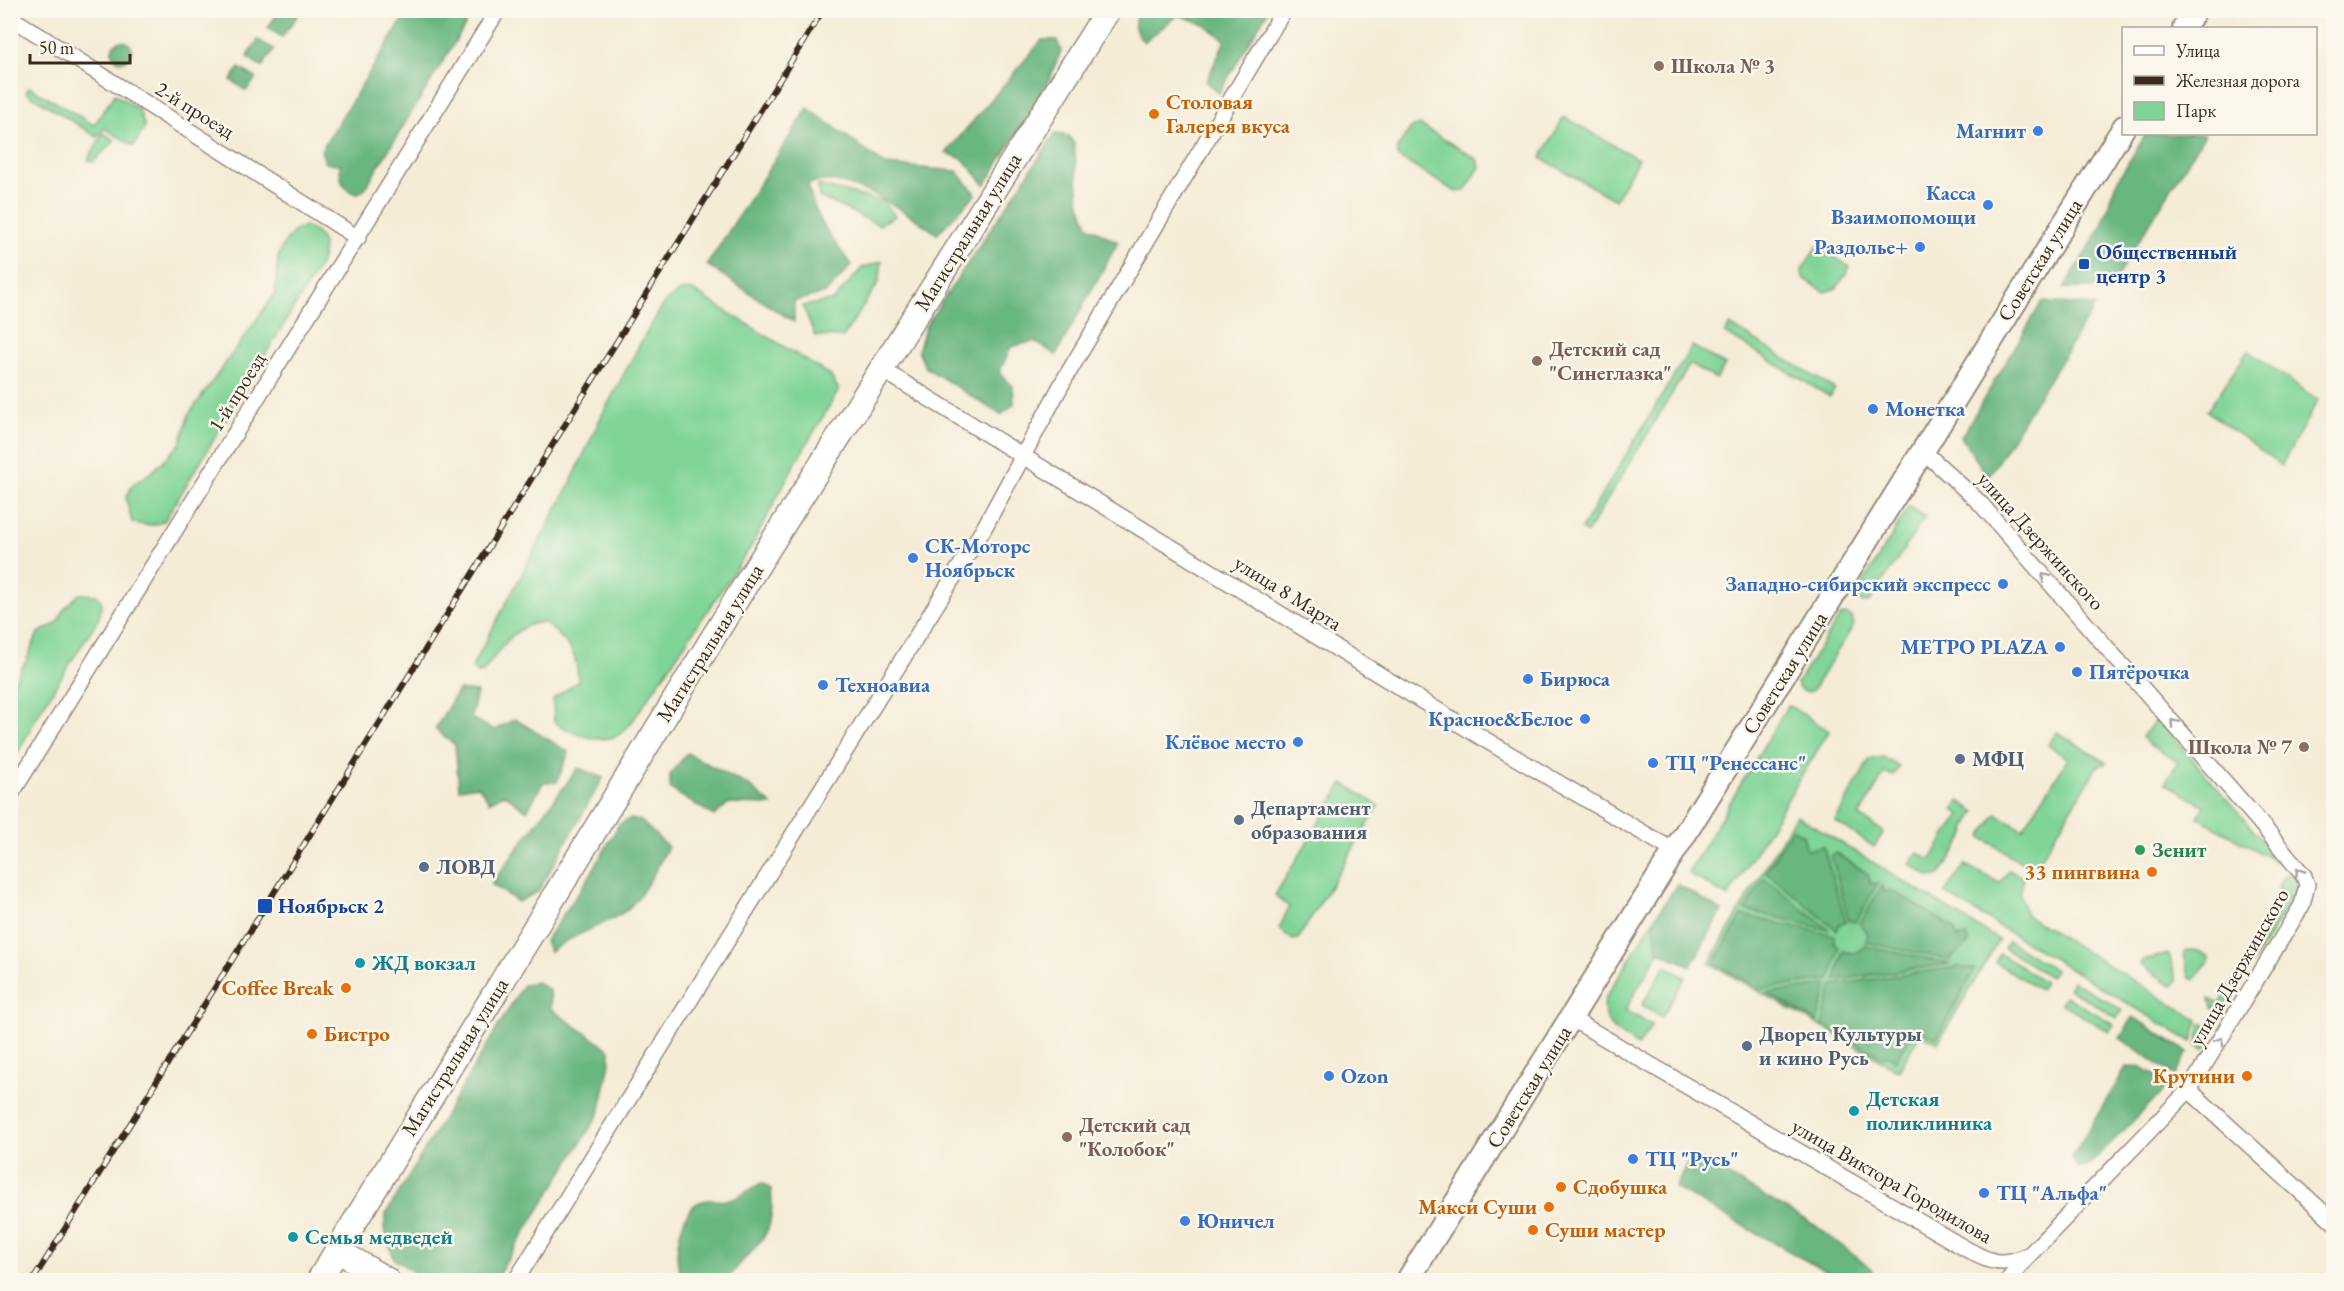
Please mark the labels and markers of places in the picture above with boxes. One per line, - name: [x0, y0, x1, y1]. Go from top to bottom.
- place label: Школа № 3: [1671, 52, 1775, 79]
- marker: Школа № 3: [1652, 59, 1666, 73]
- place label: Столовая Галерея вкуса: [1166, 88, 1291, 139]
- marker: Столовая Галерея вкуса: [1147, 107, 1161, 121]
- place label: Магнит: [1956, 117, 2027, 144]
- marker: Магнит: [2031, 124, 2045, 138]
- place label: Касса Взаимопомощи: [1831, 179, 1977, 230]
- marker: Касса Взаимопомощи: [1981, 198, 1995, 212]
- place label: Раздолье+: [1814, 233, 1908, 260]
- place label: Общественный центр 3: [2096, 238, 2237, 289]
- marker: Раздолье+: [1913, 240, 1927, 254]
- marker: Общественный центр 3: [2077, 257, 2091, 271]
- place label: Детский сад "Синеглазка": [1549, 335, 1672, 386]
- marker: Детский сад "Синеглазка": [1530, 354, 1544, 368]
- place label: Монетка: [1885, 395, 1966, 422]
- marker: Монетка: [1866, 402, 1880, 416]
- place label: СК-Моторс Ноябрьск: [925, 532, 1031, 583]
- marker: СК-Моторс Ноябрьск: [906, 551, 920, 565]
- place label: Западно-сибирский экспресс: [1725, 570, 1991, 597]
- marker: Западно-сибирский экспресс: [1996, 577, 2010, 591]
- place label: МЕТРО PLAZA: [1901, 633, 2049, 660]
- marker: МЕТРО PLAZA: [2053, 640, 2067, 654]
- place label: Пятёрочка: [2089, 658, 2190, 685]
- place label: Бирюса: [1540, 665, 1611, 692]
- marker: Пятёрочка: [2070, 665, 2084, 679]
- place label: Техноавиа: [835, 671, 931, 698]
- marker: Бирюса: [1521, 672, 1535, 686]
- marker: Техноавиа: [816, 678, 830, 692]
- place label: Красное&Белое: [1428, 705, 1573, 732]
- marker: Красное&Белое: [1578, 712, 1592, 726]
- place label: Клёвое место: [1165, 728, 1286, 755]
- place label: Школа № 7: [2188, 733, 2293, 760]
- marker: Клёвое место: [1291, 735, 1305, 749]
- marker: Школа № 7: [2297, 740, 2311, 754]
- place label: МФЦ: [1972, 745, 2025, 772]
- place label: ТЦ "Ренессанс": [1665, 749, 1806, 776]
- marker: МФЦ: [1953, 752, 1967, 766]
- marker: ТЦ "Ренессанс": [1646, 756, 1660, 770]
- place label: Департамент образования: [1251, 794, 1371, 845]
- marker: Департамент образования: [1232, 813, 1246, 827]
- place label: Зенит: [2152, 836, 2207, 863]
- marker: Зенит: [2133, 843, 2147, 857]
- place label: ЛОВД: [436, 853, 495, 880]
- place label: 33 пингвина: [2024, 858, 2141, 885]
- marker: ЛОВД: [417, 860, 431, 874]
- marker: 33 пингвина: [2145, 865, 2159, 879]
- place label: Ноябрьск 2: [278, 892, 384, 919]
- marker: Ноябрьск 2: [256, 897, 274, 915]
- place label: ЖД вокзал: [371, 949, 476, 976]
- marker: ЖД вокзал: [353, 956, 367, 970]
- place label: Coffee Break: [222, 974, 335, 1001]
- marker: Coffee Break: [339, 981, 353, 995]
- place label: Бистро: [324, 1020, 390, 1047]
- place label: Дворец Культуры и кино Русь: [1759, 1020, 1922, 1071]
- marker: Бистро: [305, 1027, 319, 1041]
- marker: Дворец Культуры и кино Русь: [1740, 1039, 1754, 1053]
- place label: Ozon: [1341, 1062, 1389, 1089]
- place label: Крутини: [2153, 1062, 2235, 1089]
- marker: Ozon: [1322, 1069, 1336, 1083]
- marker: Крутини: [2240, 1069, 2254, 1083]
- place label: Детская поликлиника: [1866, 1085, 1993, 1136]
- marker: Детская поликлиника: [1847, 1104, 1861, 1118]
- place label: Детский сад "Колобок": [1079, 1111, 1191, 1162]
- marker: Детский сад "Колобок": [1060, 1130, 1074, 1144]
- place label: ТЦ "Русь": [1645, 1145, 1739, 1172]
- marker: ТЦ "Русь": [1626, 1152, 1640, 1166]
- place label: Сдобушка: [1573, 1173, 1668, 1200]
- place label: ТЦ "Альфа": [1996, 1179, 2107, 1206]
- marker: Сдобушка: [1554, 1180, 1568, 1194]
- marker: ТЦ "Альфа": [1977, 1186, 1991, 1200]
- place label: Макси Суши: [1418, 1193, 1537, 1220]
- marker: Макси Суши: [1542, 1200, 1556, 1214]
- place label: Юничел: [1197, 1207, 1275, 1234]
- marker: Юничел: [1178, 1214, 1192, 1228]
- place label: Суши мастер: [1545, 1216, 1666, 1243]
- place label: Семья медведей: [305, 1223, 453, 1250]
- marker: Суши мастер: [1526, 1223, 1540, 1237]
- marker: Семья медведей: [286, 1230, 300, 1244]

